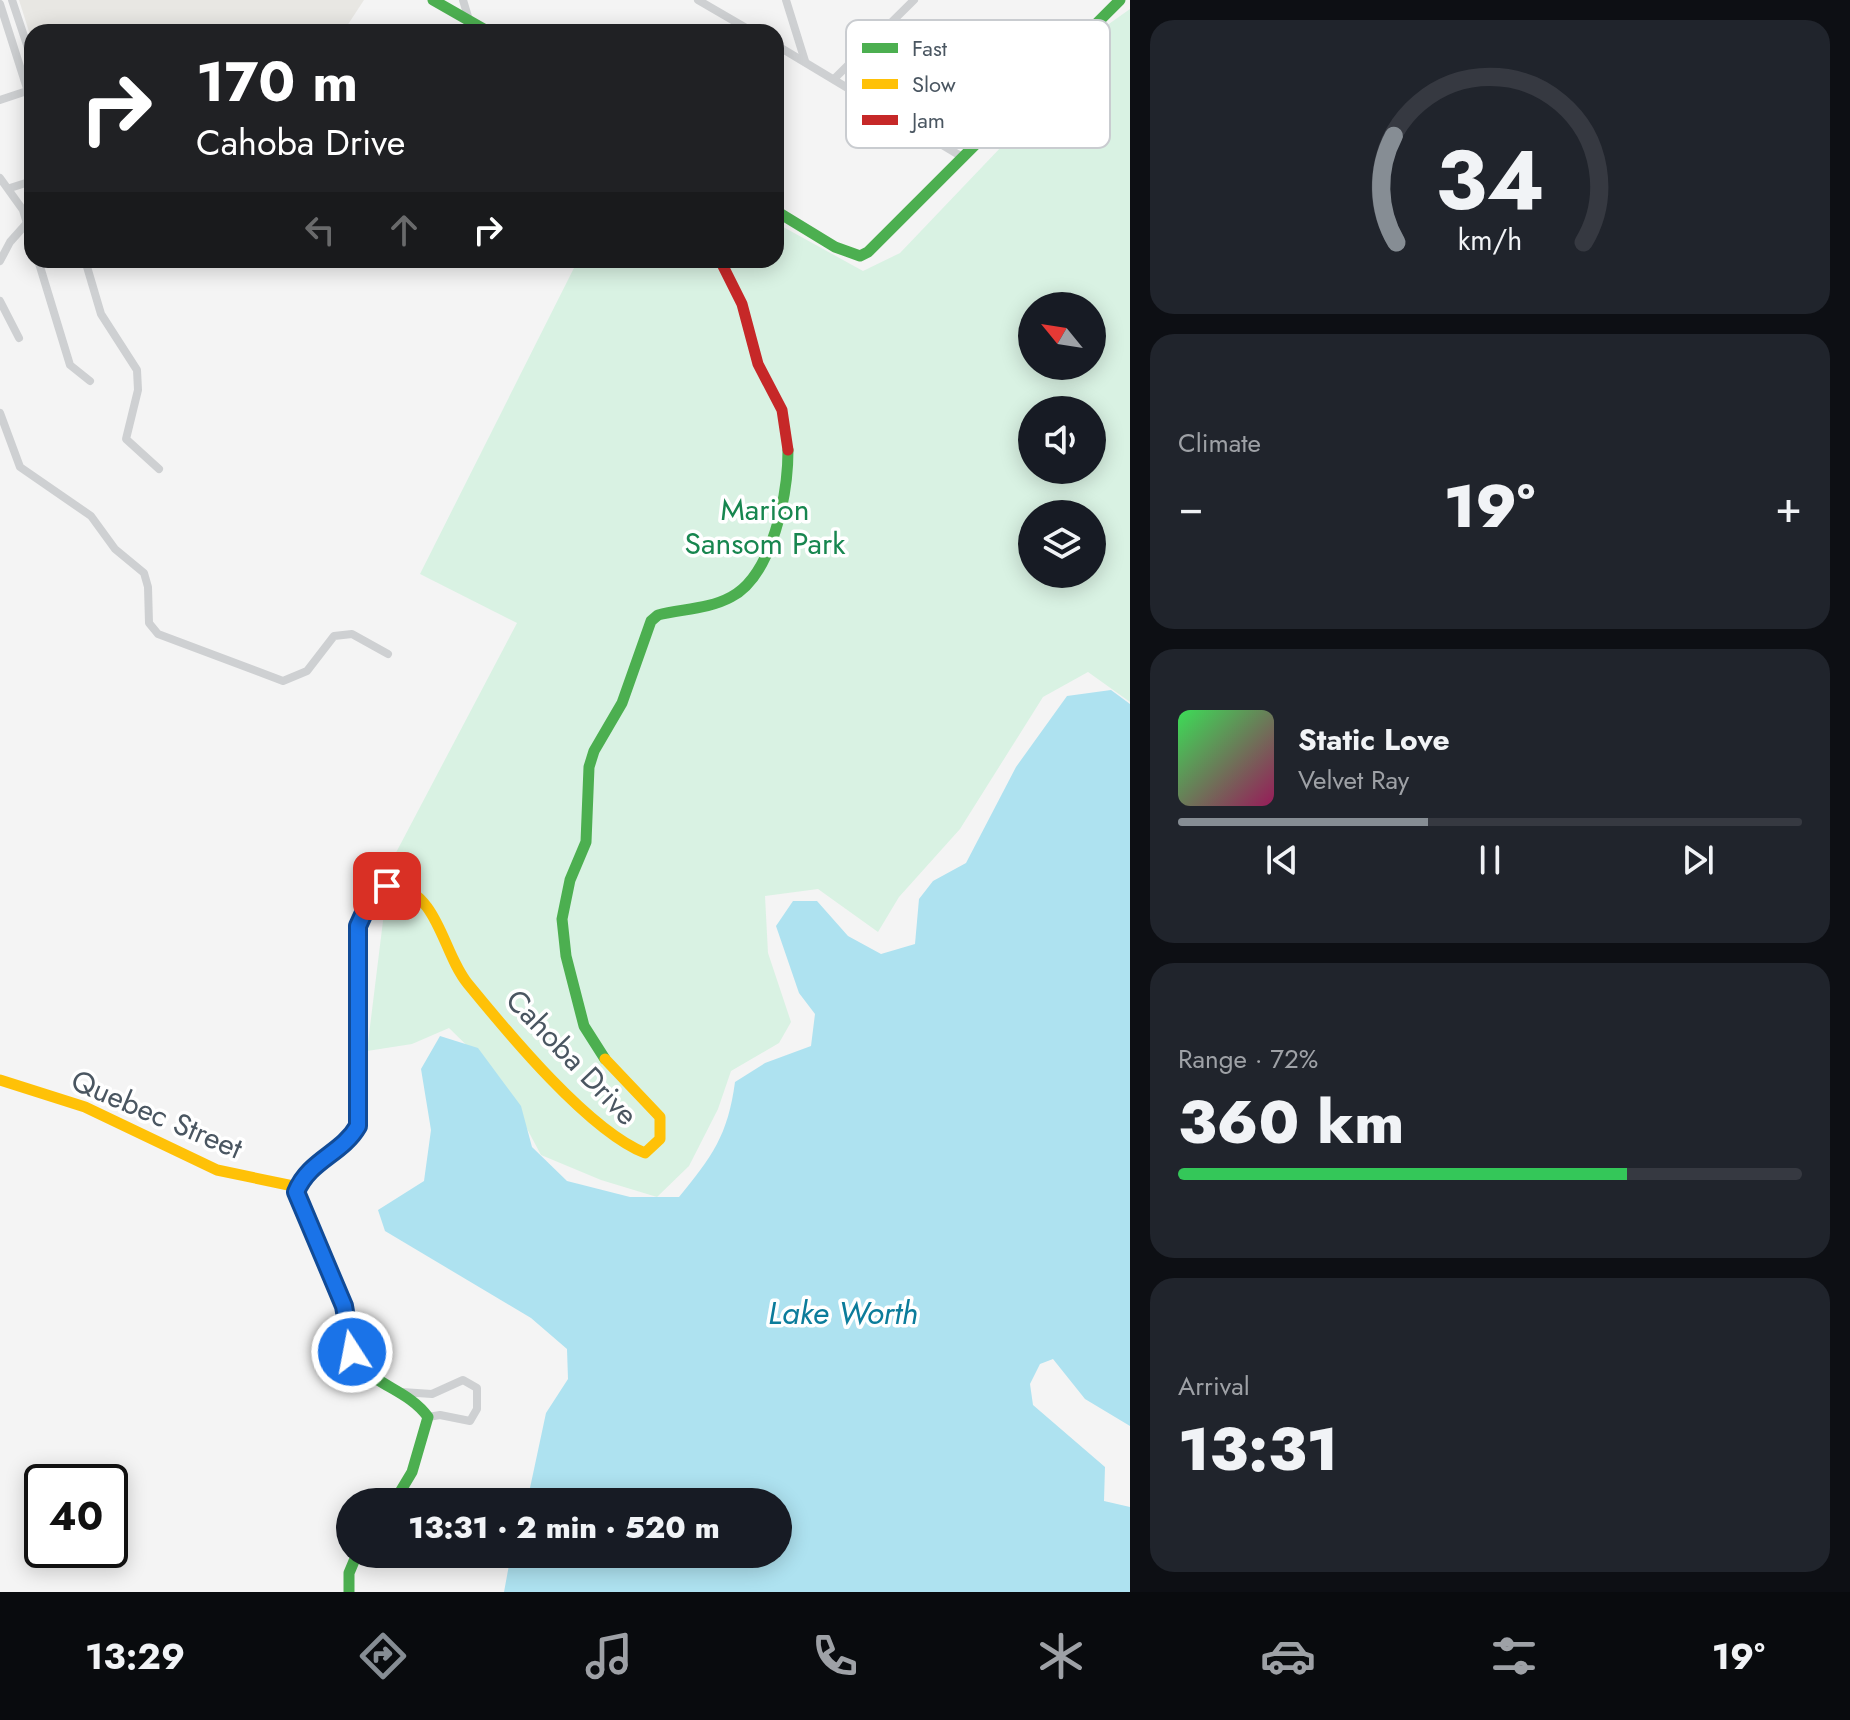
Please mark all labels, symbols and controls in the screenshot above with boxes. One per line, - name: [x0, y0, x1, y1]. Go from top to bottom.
- legend: [846, 20, 1110, 148]
- text: Fast: [912, 32, 948, 64]
- text: 170 m: [196, 41, 358, 122]
- icon: right: [64, 56, 168, 160]
- text: Slow: [912, 68, 956, 100]
- text: Jam: [909, 104, 945, 136]
- text: Cahoba Drive: [196, 116, 405, 168]
- text: 34: [1435, 120, 1545, 240]
- icon: left: [298, 208, 342, 252]
- icon: ahead: [382, 208, 426, 252]
- icon: right: [466, 208, 510, 252]
- text: km/h: [1458, 219, 1522, 261]
- north arrow: [1018, 292, 1106, 380]
- map controls: [1018, 292, 1106, 588]
- button: sound: [1018, 396, 1106, 484]
- text: Climate: [1178, 424, 1261, 462]
- text: 19°: [1444, 463, 1535, 550]
- text: −: [1178, 475, 1204, 539]
- text: +: [1775, 475, 1802, 539]
- park label: Marion Sansom Park: [685, 488, 846, 565]
- button: layers: [1018, 500, 1106, 588]
- text: Static Love: [1298, 718, 1450, 761]
- text: Velvet Ray: [1298, 761, 1409, 799]
- icon: previous: [1260, 838, 1304, 882]
- icon: pause: [1468, 838, 1512, 882]
- icon: next: [1676, 838, 1720, 882]
- pin: [353, 852, 421, 920]
- icon: arrive: [365, 864, 409, 908]
- street label: Cahoba Drive: [496, 979, 648, 1135]
- text: Range · 72%: [1178, 1040, 1318, 1078]
- street label: Quebec Street: [65, 1059, 250, 1170]
- text: 360 km: [1178, 1079, 1404, 1166]
- water label: Lake Worth: [768, 1290, 918, 1336]
- position arrow: [310, 1310, 394, 1394]
- text: Arrival: [1178, 1367, 1250, 1405]
- text: 13:31: [1178, 1406, 1338, 1493]
- speed limit sign: 40: [24, 1464, 128, 1568]
- text: 13:31 · 2 min · 520 m: [408, 1506, 720, 1549]
- icon: directions: [355, 1628, 411, 1684]
- icon: music: [581, 1628, 637, 1684]
- icon: phone: [807, 1628, 863, 1684]
- icon: climate: [1033, 1628, 1089, 1684]
- icon: car: [1260, 1628, 1316, 1684]
- icon: filters: [1486, 1628, 1542, 1684]
- text: 13:29: [85, 1630, 185, 1682]
- text: 19°: [1712, 1630, 1765, 1682]

